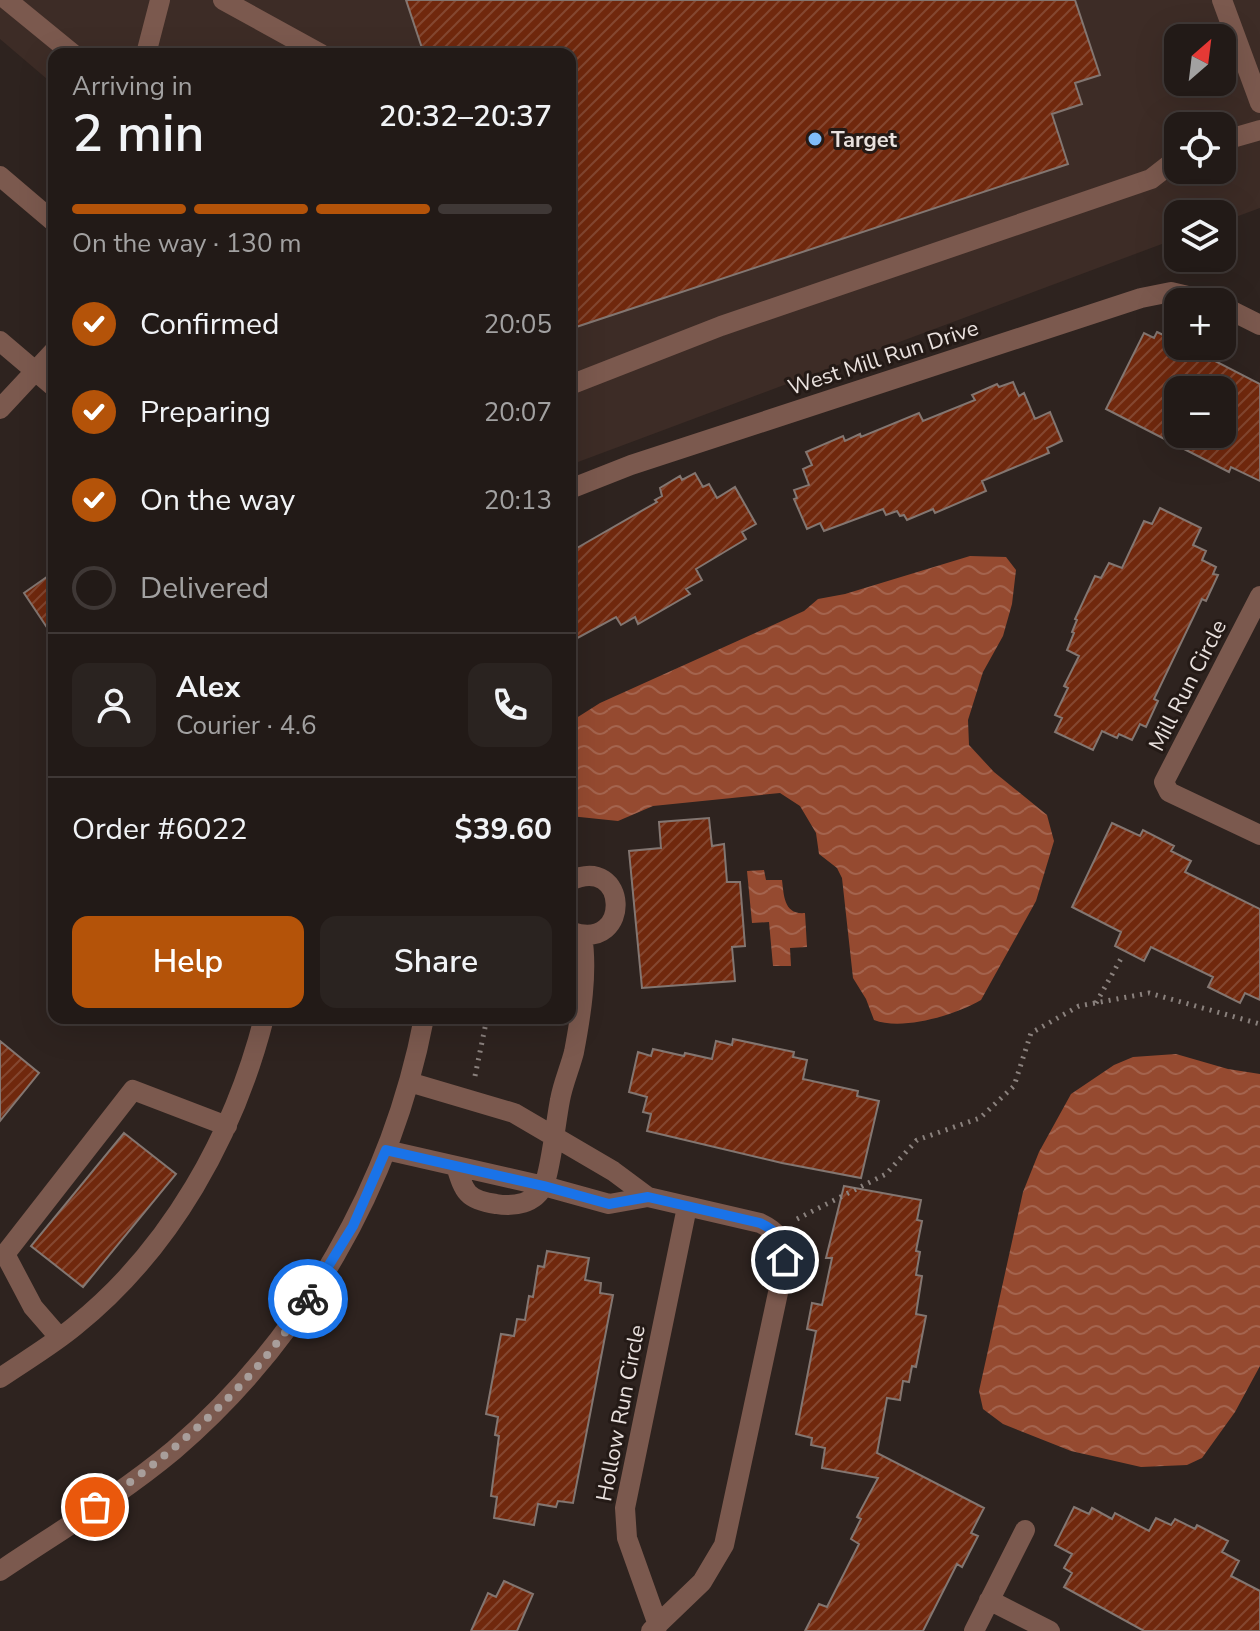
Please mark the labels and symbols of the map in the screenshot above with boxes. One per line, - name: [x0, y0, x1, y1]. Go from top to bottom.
- north arrow: [1164, 24, 1236, 96]
- place label: Target: [831, 125, 898, 155]
- marker: Target: [806, 130, 824, 148]
- street label: West Mill Run Drive: [784, 313, 982, 403]
- street label: Mill Run Circle: [1142, 615, 1234, 756]
- pin: [751, 1226, 819, 1294]
- courier: [268, 1259, 348, 1339]
- street label: Hollow Run Circle: [589, 1322, 653, 1504]
- pin: [61, 1473, 129, 1541]

